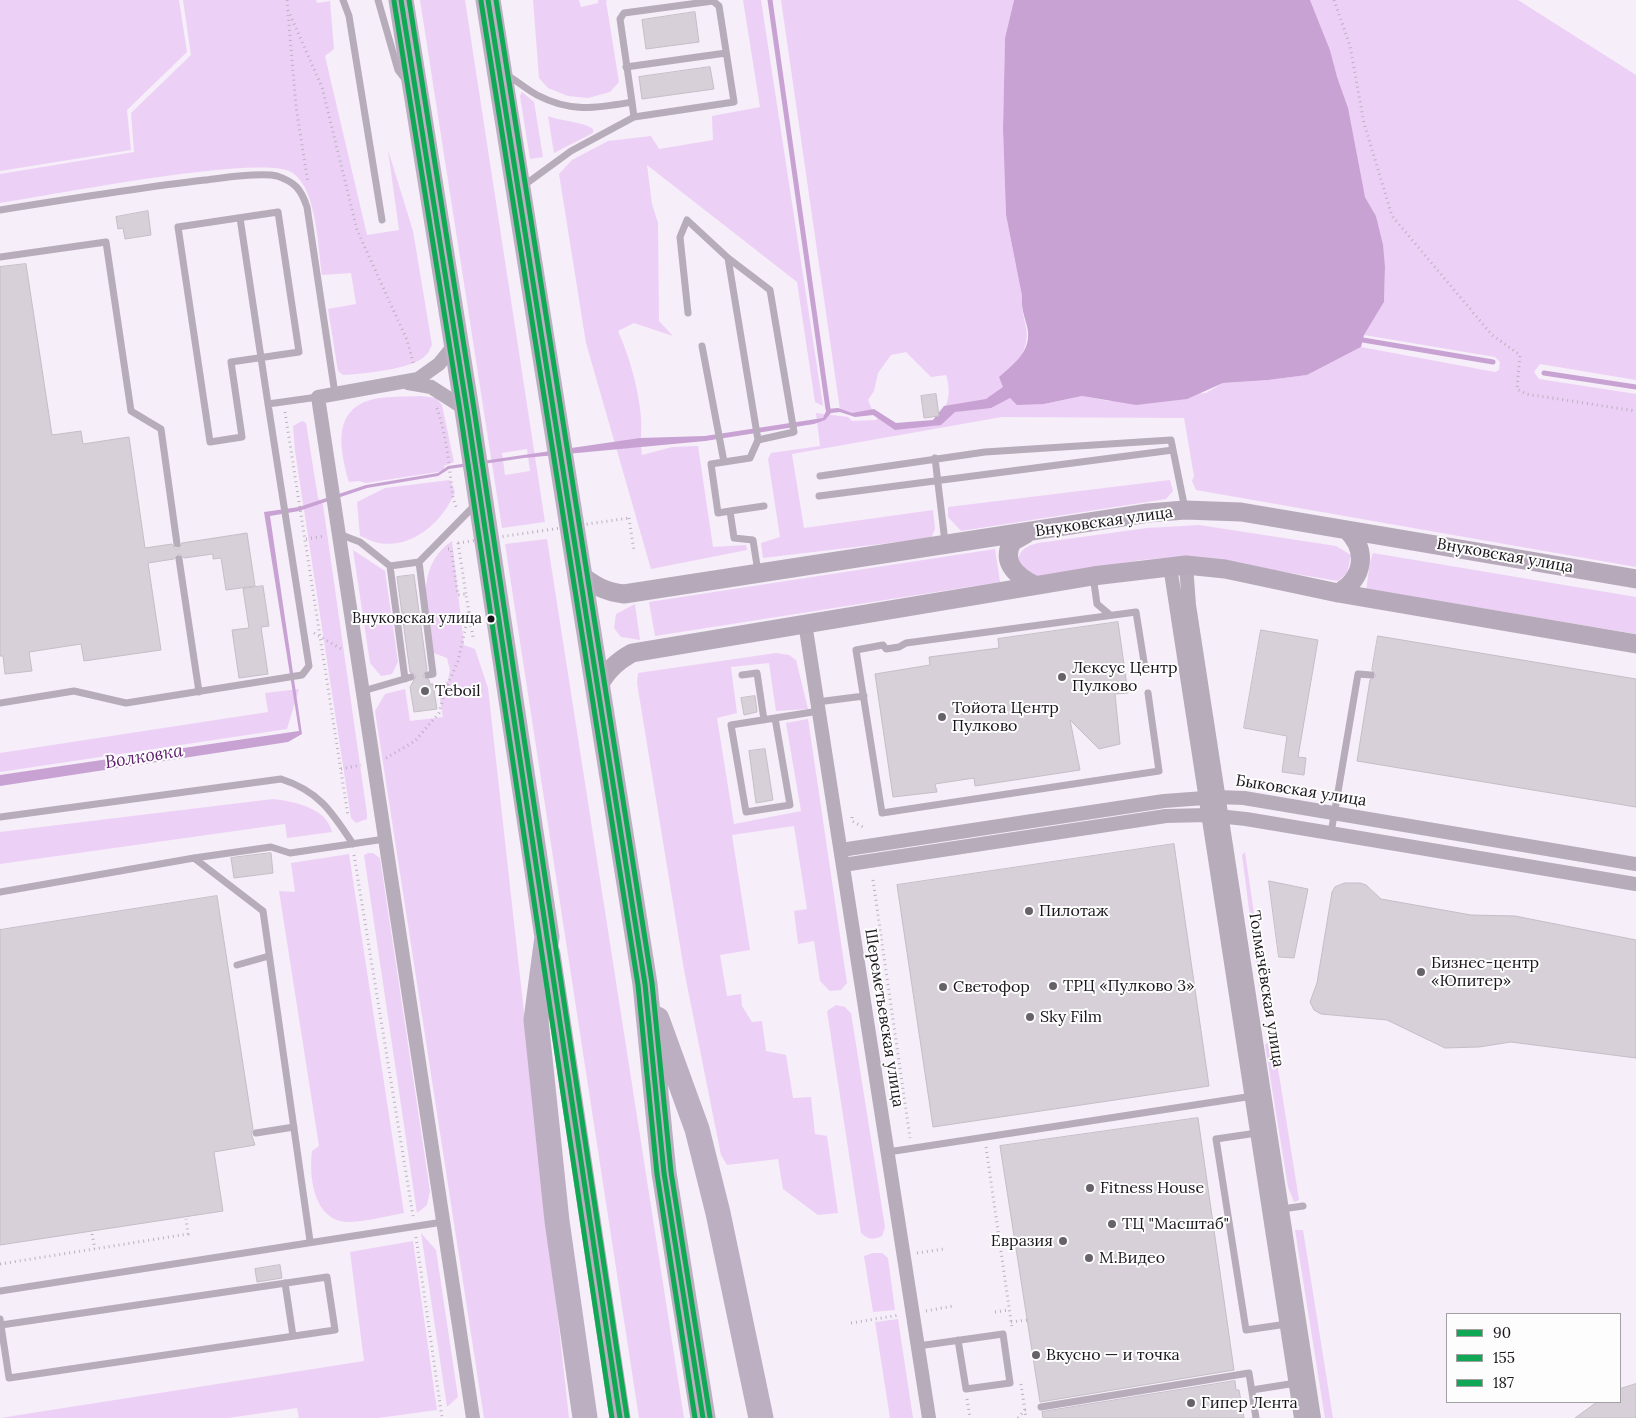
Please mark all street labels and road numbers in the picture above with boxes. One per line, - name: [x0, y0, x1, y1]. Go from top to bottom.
- street label: Внуковская улица: [1034, 503, 1174, 541]
- street label: Внуковская улица: [1435, 535, 1575, 577]
- street label: Быковская улица: [1234, 771, 1368, 811]
- street label: Толмачёвская улица: [1244, 909, 1288, 1069]
- street label: Шереметьевская улица: [860, 927, 908, 1109]

